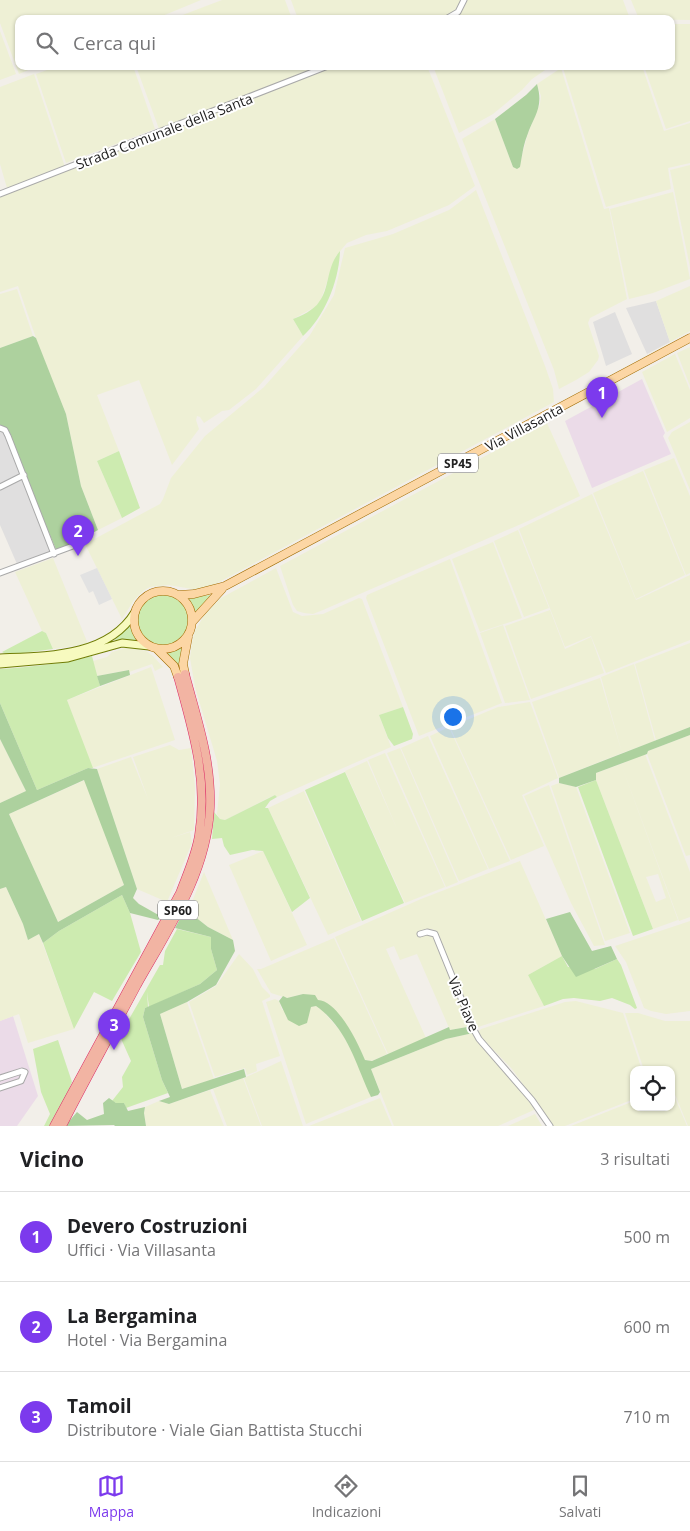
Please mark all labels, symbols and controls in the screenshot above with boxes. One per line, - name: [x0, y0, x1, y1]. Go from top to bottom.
- search box: [15, 15, 675, 70]
- icon: search: [33, 29, 61, 57]
- text: Cerca qui: [73, 30, 156, 56]
- street label: Strada Comunale della Santa: [73, 88, 255, 174]
- pin: 1: [586, 377, 618, 418]
- street label: Via Villasanta: [482, 398, 566, 456]
- road number: SP45: [438, 453, 478, 472]
- pin: 2: [62, 515, 94, 556]
- your location: [440, 704, 466, 730]
- road number: SP60: [158, 900, 198, 920]
- street label: Via Piave: [444, 974, 484, 1034]
- pin: 3: [98, 1009, 130, 1050]
- map controls: [630, 1066, 675, 1111]
- button: locate: [630, 1066, 675, 1111]
- text: Vicino: [20, 1145, 84, 1173]
- text: 3 risultati: [600, 1148, 670, 1170]
- text: Devero Costruzioni: [67, 1213, 247, 1239]
- text: 1: [31, 1226, 41, 1248]
- text: 500 m: [624, 1226, 670, 1248]
- text: Uffici · Via Villasanta: [67, 1239, 216, 1261]
- text: La Bergamina: [67, 1303, 197, 1329]
- text: 2: [31, 1316, 41, 1338]
- text: 600 m: [624, 1316, 670, 1338]
- text: Hotel · Via Bergamina: [67, 1329, 227, 1351]
- text: Tamoil: [67, 1393, 132, 1419]
- text: 3: [31, 1406, 41, 1428]
- text: 710 m: [624, 1406, 670, 1428]
- text: Distributore · Viale Gian Battista Stucchi: [67, 1419, 362, 1441]
- tab: Mappa: [89, 1472, 134, 1521]
- tab: Indicazioni: [312, 1472, 381, 1521]
- tab: Salvati: [559, 1472, 601, 1521]

